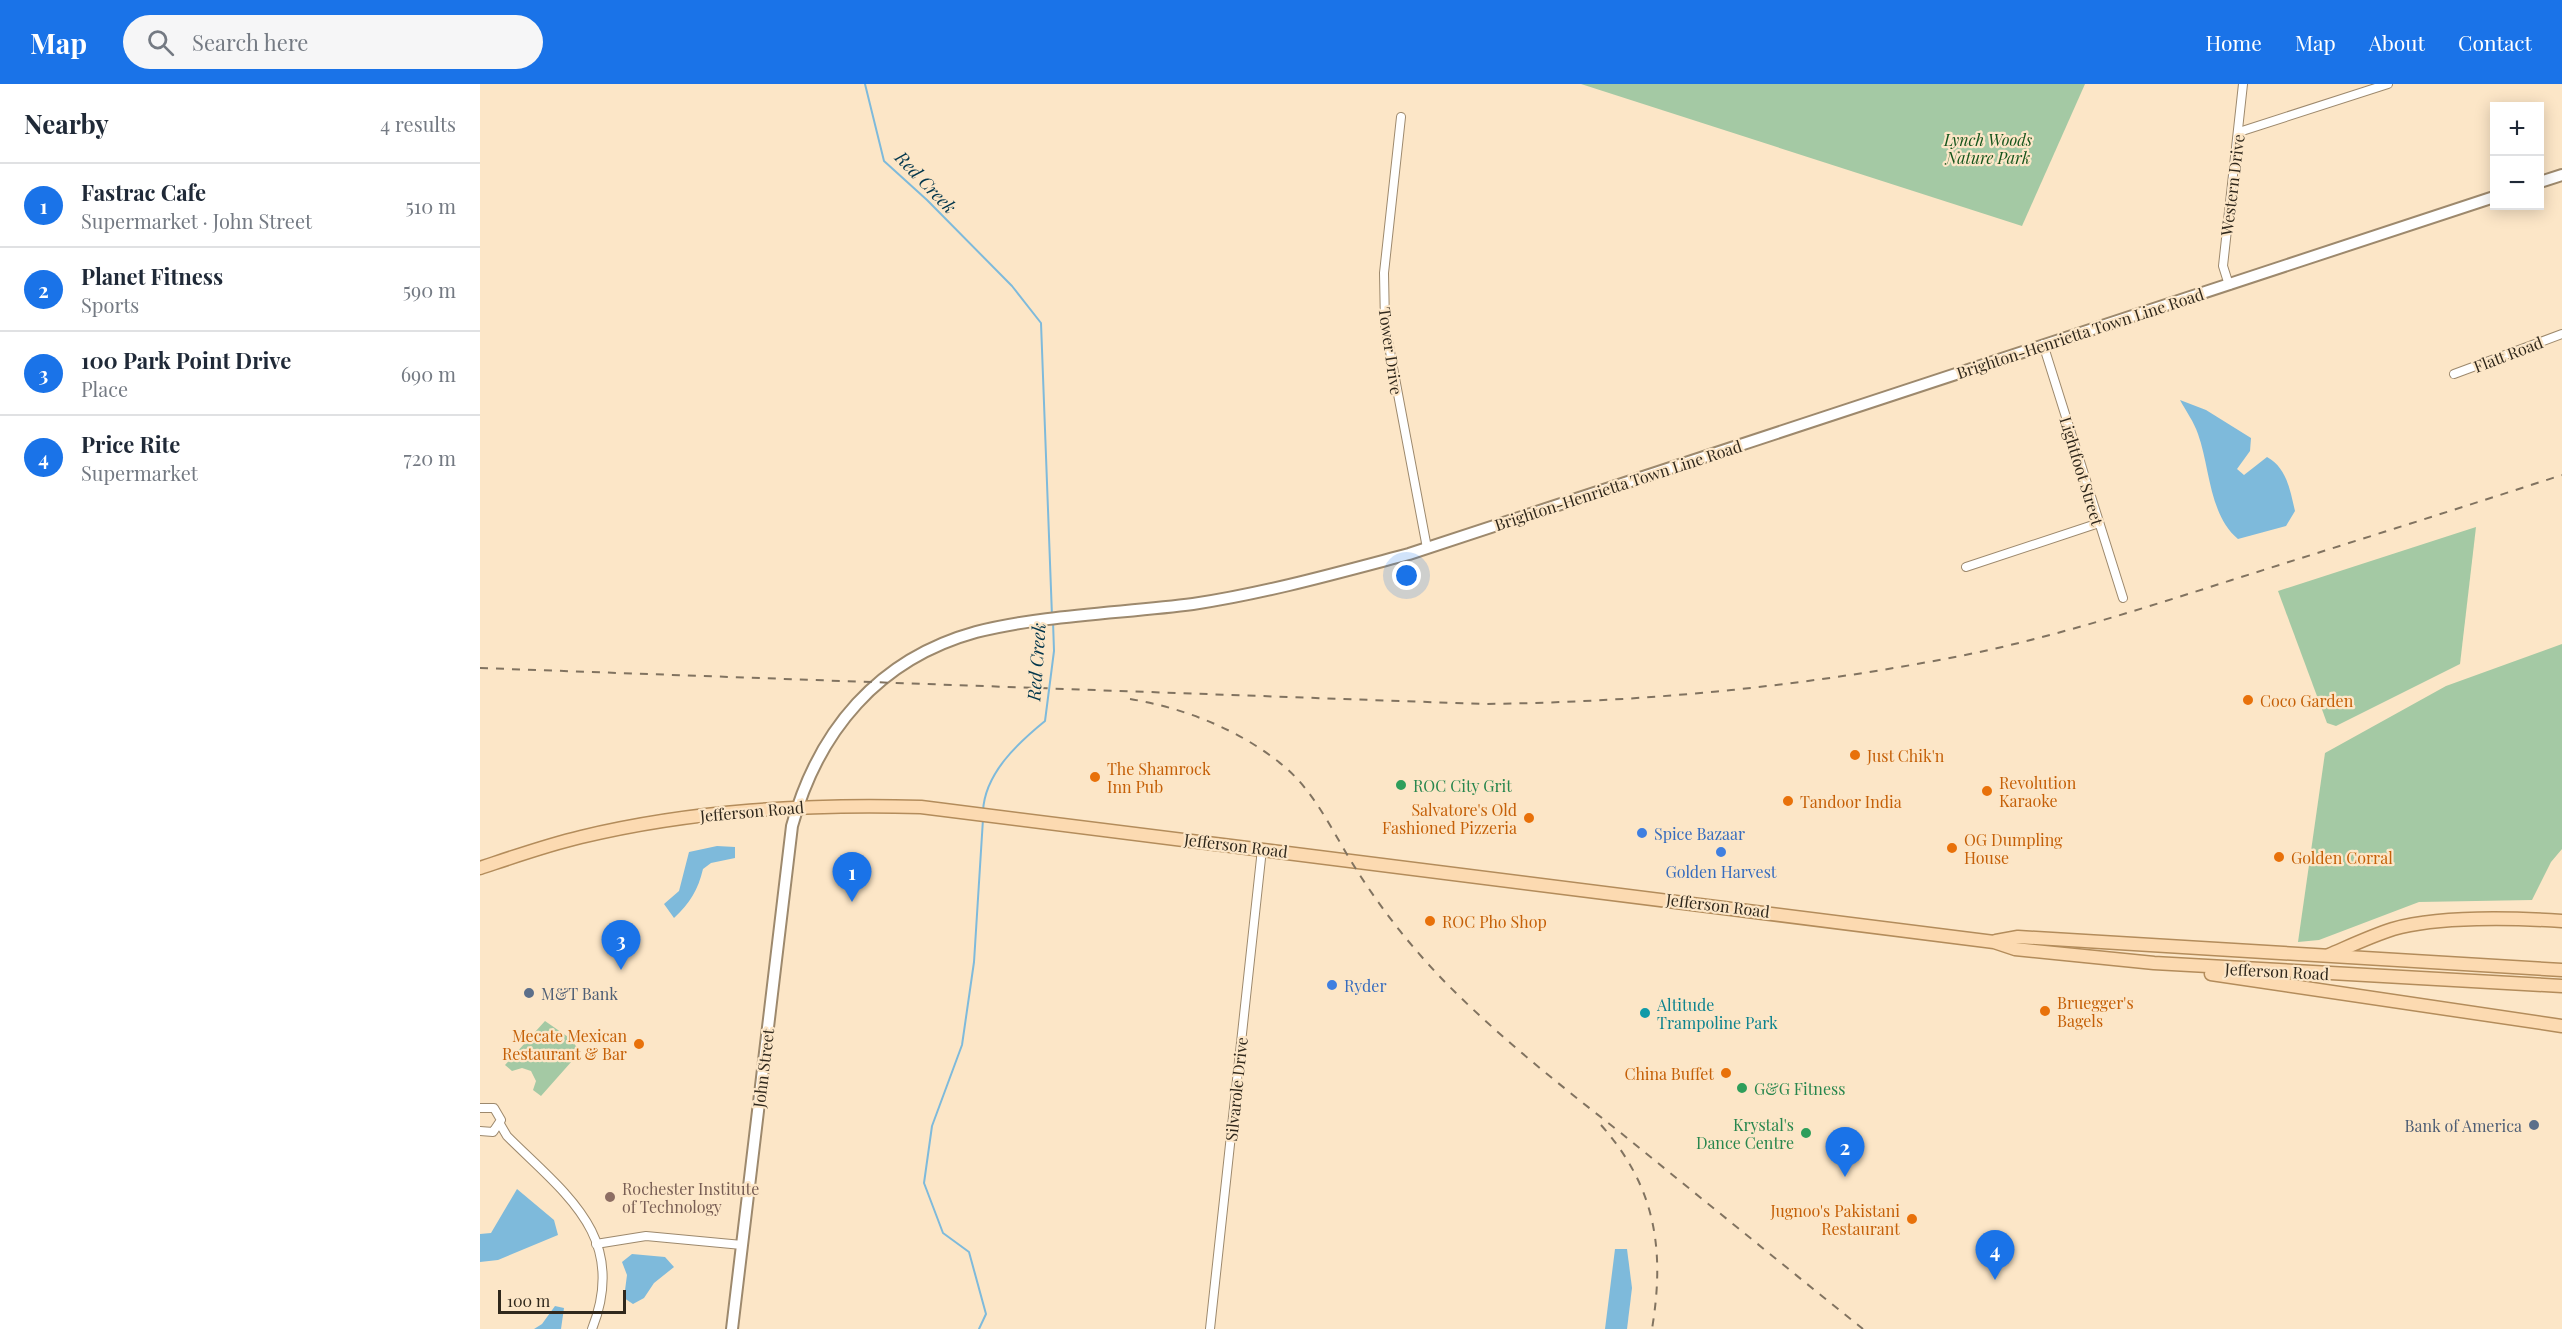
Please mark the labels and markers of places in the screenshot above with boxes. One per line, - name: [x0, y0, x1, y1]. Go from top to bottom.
- place label: Coco Garden: [2260, 690, 2354, 711]
- marker: Coco Garden: [2241, 693, 2255, 707]
- place label: Just Chik'n: [1866, 745, 1945, 766]
- marker: Just Chik'n: [1848, 748, 1862, 762]
- place label: The Shamrock Inn Pub: [1107, 758, 1211, 797]
- marker: The Shamrock Inn Pub: [1088, 770, 1102, 784]
- place label: Revolution Karaoke: [1999, 772, 2077, 811]
- place label: ROC City Grit: [1413, 775, 1512, 796]
- marker: ROC City Grit: [1394, 778, 1408, 792]
- marker: Revolution Karaoke: [1980, 784, 1994, 798]
- place label: Tandoor India: [1800, 791, 1902, 812]
- marker: Tandoor India: [1781, 794, 1795, 808]
- place label: Salvatore's Old Fashioned Pizzeria: [1382, 799, 1517, 838]
- marker: Salvatore's Old Fashioned Pizzeria: [1522, 811, 1536, 825]
- place label: Spice Bazaar: [1654, 823, 1745, 844]
- marker: Spice Bazaar: [1635, 826, 1649, 840]
- place label: OG Dumpling House: [1964, 829, 2063, 868]
- marker: OG Dumpling House: [1945, 841, 1959, 855]
- marker: Golden Harvest: [1714, 845, 1728, 859]
- place label: Golden Corral: [2291, 847, 2393, 868]
- marker: Golden Corral: [2272, 850, 2286, 864]
- pin: 1: [832, 852, 872, 902]
- place label: Golden Harvest: [1666, 861, 1777, 882]
- place label: ROC Pho Shop: [1442, 911, 1547, 932]
- marker: ROC Pho Shop: [1423, 914, 1437, 928]
- pin: 3: [602, 920, 640, 970]
- place label: Ryder: [1344, 975, 1387, 996]
- marker: Ryder: [1325, 978, 1339, 992]
- place label: M&T Bank: [541, 983, 618, 1004]
- marker: M&T Bank: [522, 986, 536, 1000]
- place label: Bruegger's Bagels: [2057, 992, 2134, 1031]
- place label: Altitude Trampoline Park: [1656, 994, 1778, 1033]
- marker: Bruegger's Bagels: [2038, 1004, 2052, 1018]
- marker: Altitude Trampoline Park: [1638, 1006, 1652, 1020]
- place label: Mecate Mexican Restaurant & Bar: [502, 1025, 627, 1064]
- marker: Mecate Mexican Restaurant & Bar: [632, 1037, 646, 1051]
- place label: China Buffet: [1624, 1063, 1714, 1084]
- marker: China Buffet: [1719, 1066, 1733, 1080]
- place label: G&G Fitness: [1754, 1078, 1845, 1099]
- marker: G&G Fitness: [1735, 1081, 1749, 1095]
- place label: Krystal's Dance Centre: [1696, 1114, 1794, 1153]
- place label: Bank of America: [2404, 1115, 2522, 1136]
- marker: Bank of America: [2527, 1118, 2541, 1132]
- marker: Krystal's Dance Centre: [1799, 1126, 1813, 1140]
- pin: 2: [1826, 1128, 1864, 1177]
- place label: Rochester Institute of Technology: [622, 1178, 759, 1217]
- marker: Rochester Institute of Technology: [603, 1190, 617, 1204]
- place label: Jugnoo's Pakistani Restaurant: [1770, 1200, 1900, 1239]
- marker: Jugnoo's Pakistani Restaurant: [1905, 1212, 1919, 1226]
- pin: 4: [1976, 1230, 2014, 1280]

